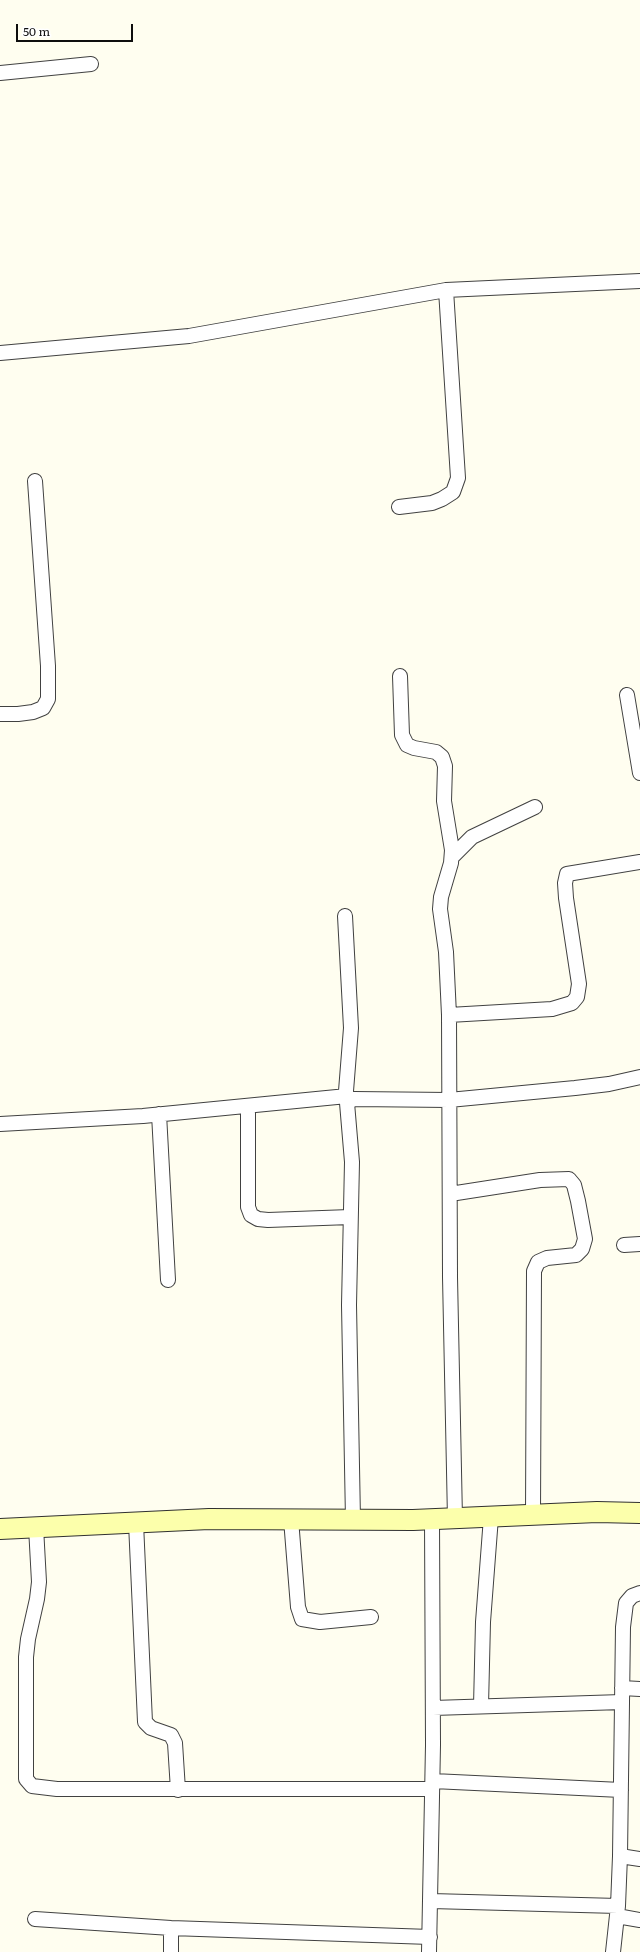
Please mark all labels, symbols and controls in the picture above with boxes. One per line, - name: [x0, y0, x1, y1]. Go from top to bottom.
- scale bar: [18, 16, 135, 42]
- text: 50 m: [23, 22, 50, 40]

